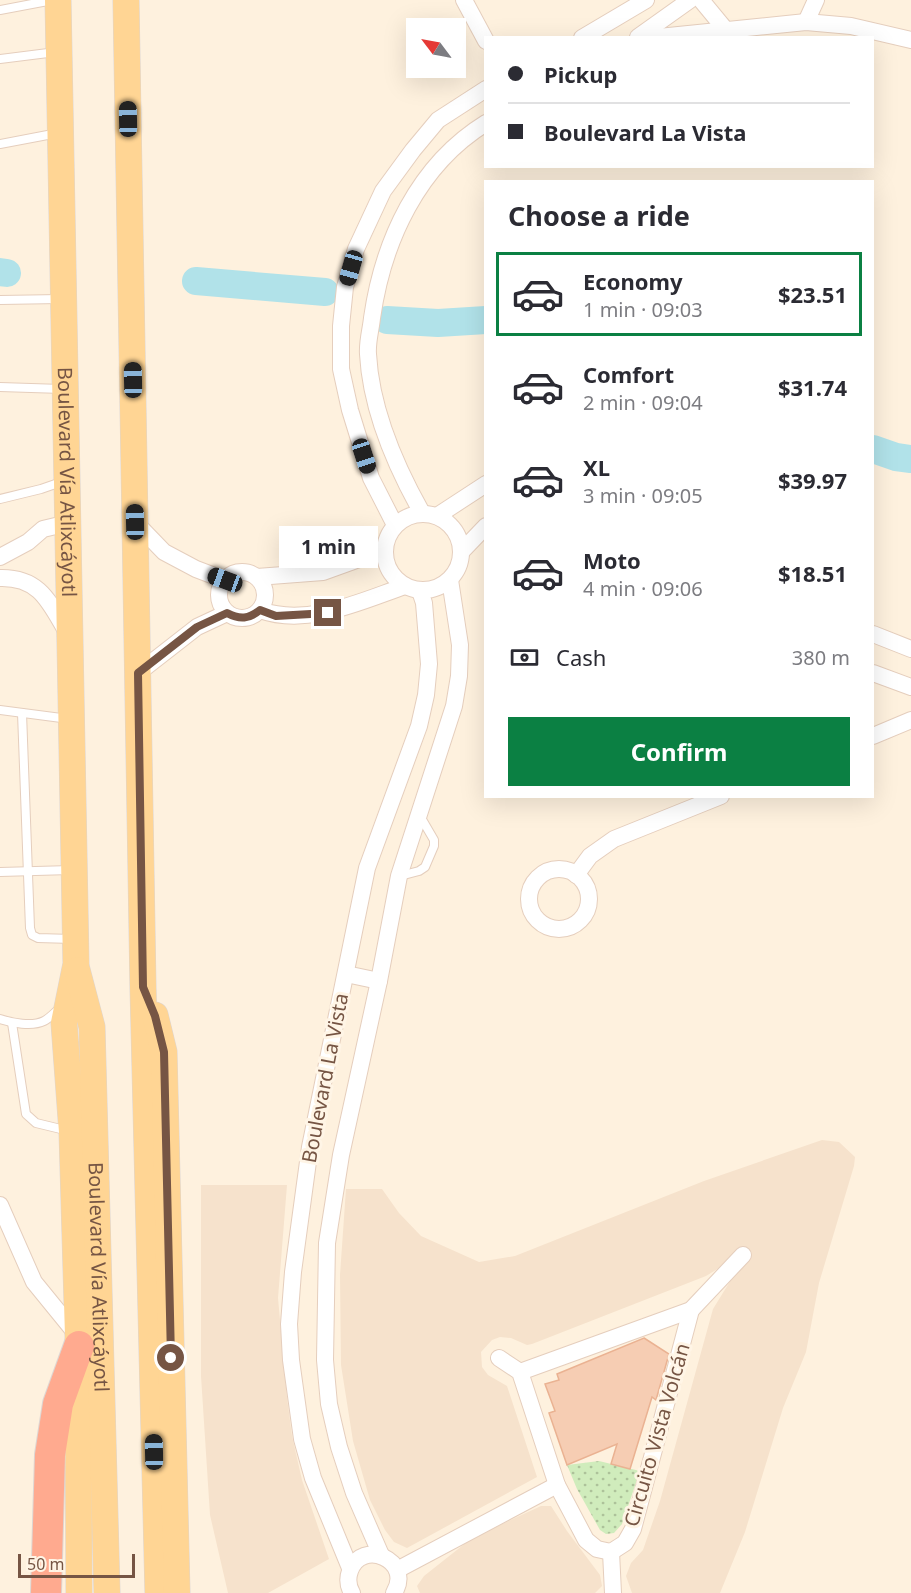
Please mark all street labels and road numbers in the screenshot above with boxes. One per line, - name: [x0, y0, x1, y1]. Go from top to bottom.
- street label: Boulevard Vía Atlixcáyotl: [52, 367, 83, 597]
- street label: Boulevard La Vista: [295, 991, 354, 1165]
- street label: Boulevard Vía Atlixcáyotl: [83, 1162, 116, 1392]
- street label: Circuito Vista Volcán: [617, 1340, 696, 1530]

